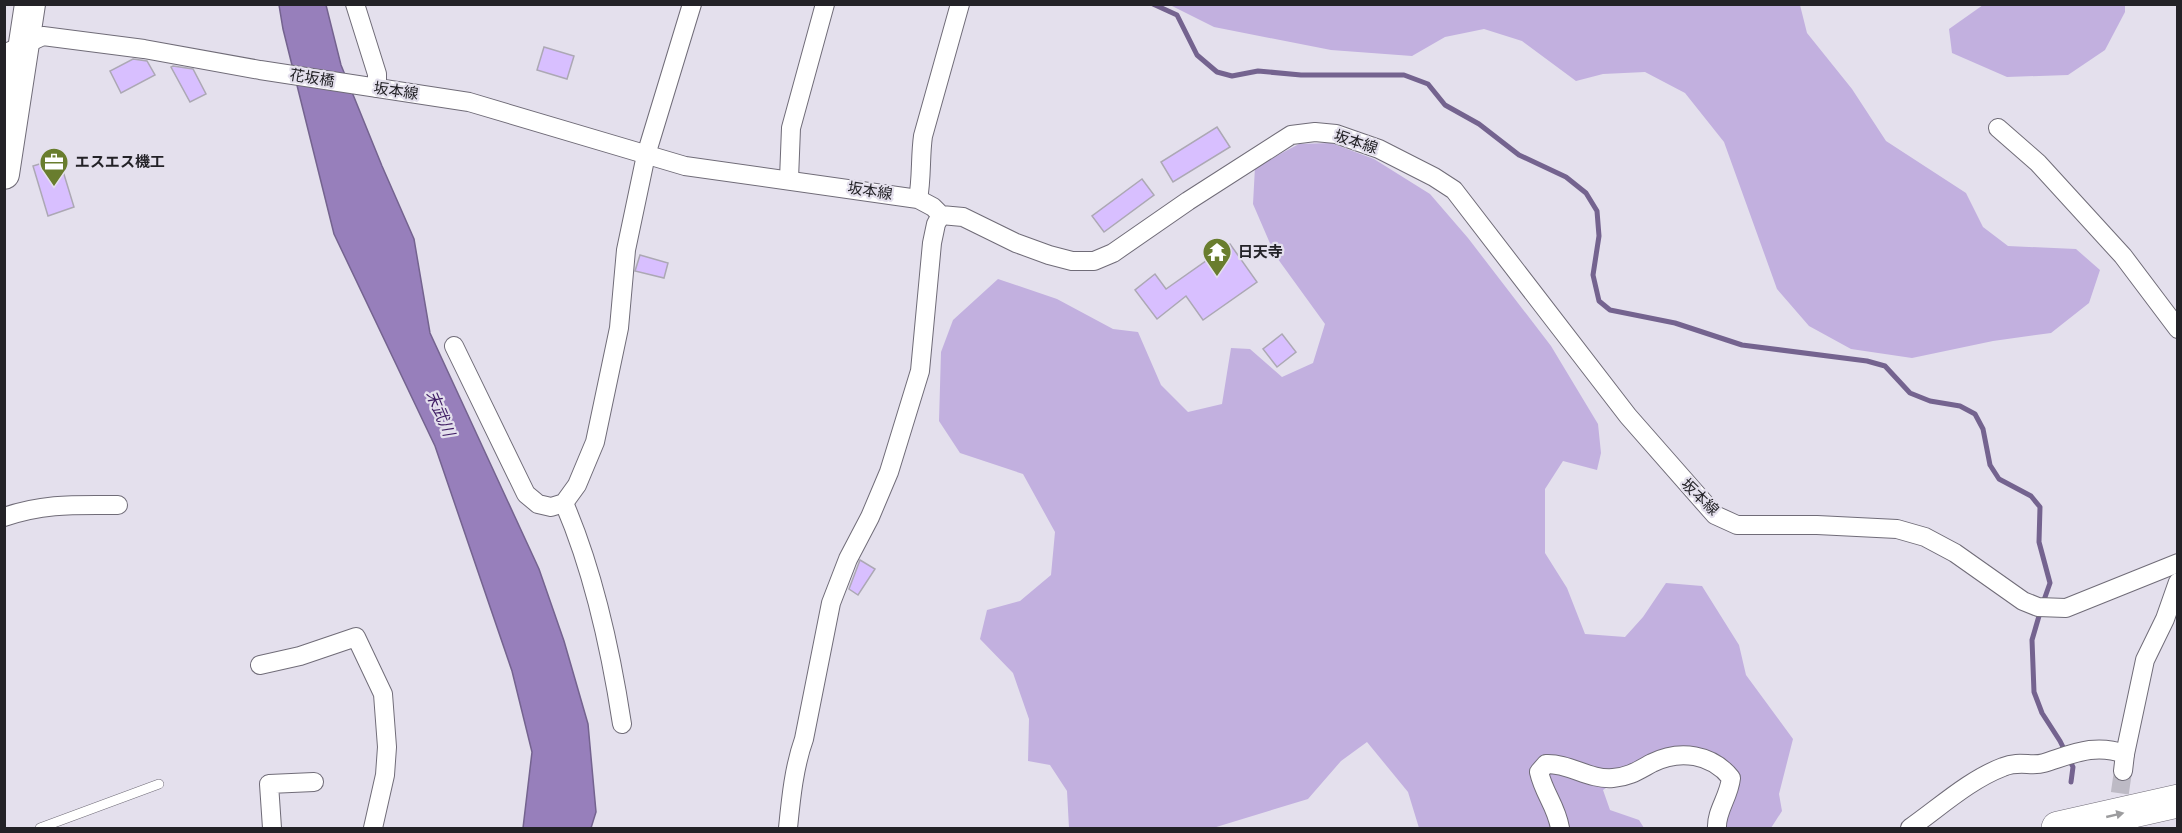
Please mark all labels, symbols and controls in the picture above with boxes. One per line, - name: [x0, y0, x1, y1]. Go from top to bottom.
- street label: 花坂橋: [289, 66, 336, 89]
- street label: 坂本線: [373, 79, 420, 102]
- street label: 坂本線: [1332, 126, 1380, 157]
- office icon: エスエス機工: [38, 146, 70, 188]
- place label: エスエス機工: [75, 153, 165, 170]
- street label: 坂本線: [847, 179, 894, 202]
- temple icon: 日天寺: [1201, 236, 1233, 278]
- place label: 日天寺: [1238, 243, 1283, 260]
- water label: 末武川: [423, 387, 459, 440]
- street label: 坂本線: [1678, 475, 1722, 518]
- one-way arrow: [2106, 810, 2125, 819]

